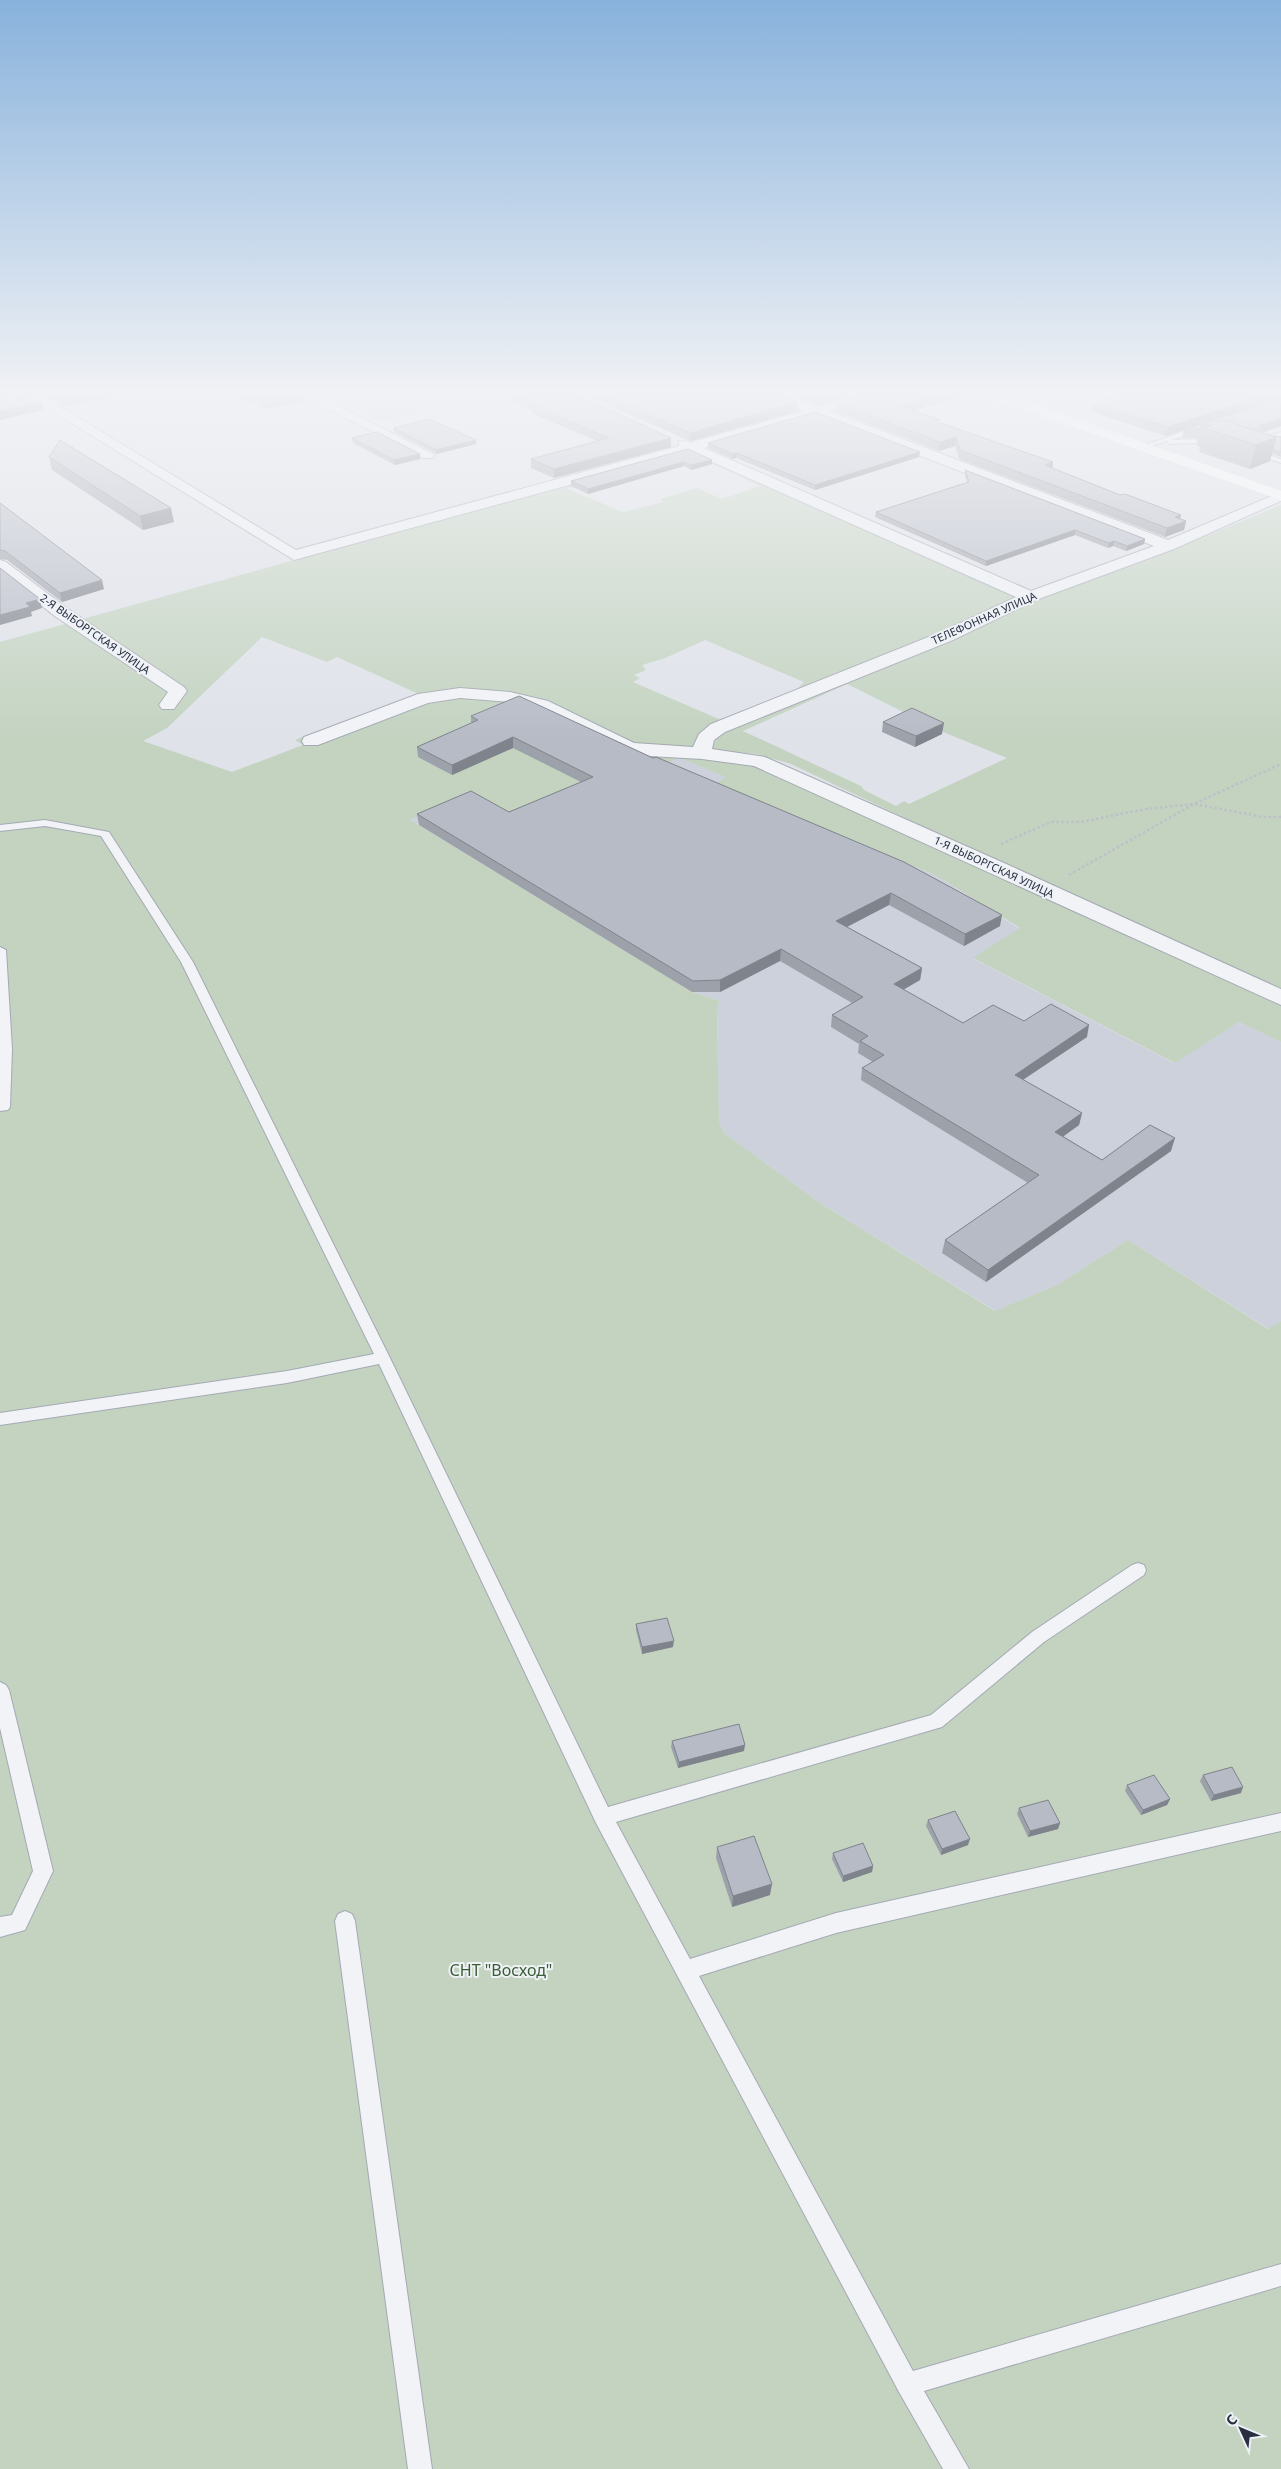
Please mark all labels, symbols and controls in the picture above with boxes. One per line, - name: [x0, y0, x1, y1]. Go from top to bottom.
- street label: ТЕЛЕФОННАЯ УЛИЦА: [929, 587, 1040, 647]
- street label: 2-Я ВЫБОРГСКАЯ УЛИЦА: [37, 590, 154, 678]
- street label: 1-Я ВЫБОРГСКАЯ УЛИЦА: [932, 832, 1058, 901]
- park label: СНТ "Восход": [450, 1959, 552, 1981]
- north arrow: [1216, 2404, 1266, 2454]
- text: С: [1221, 2410, 1241, 2429]

